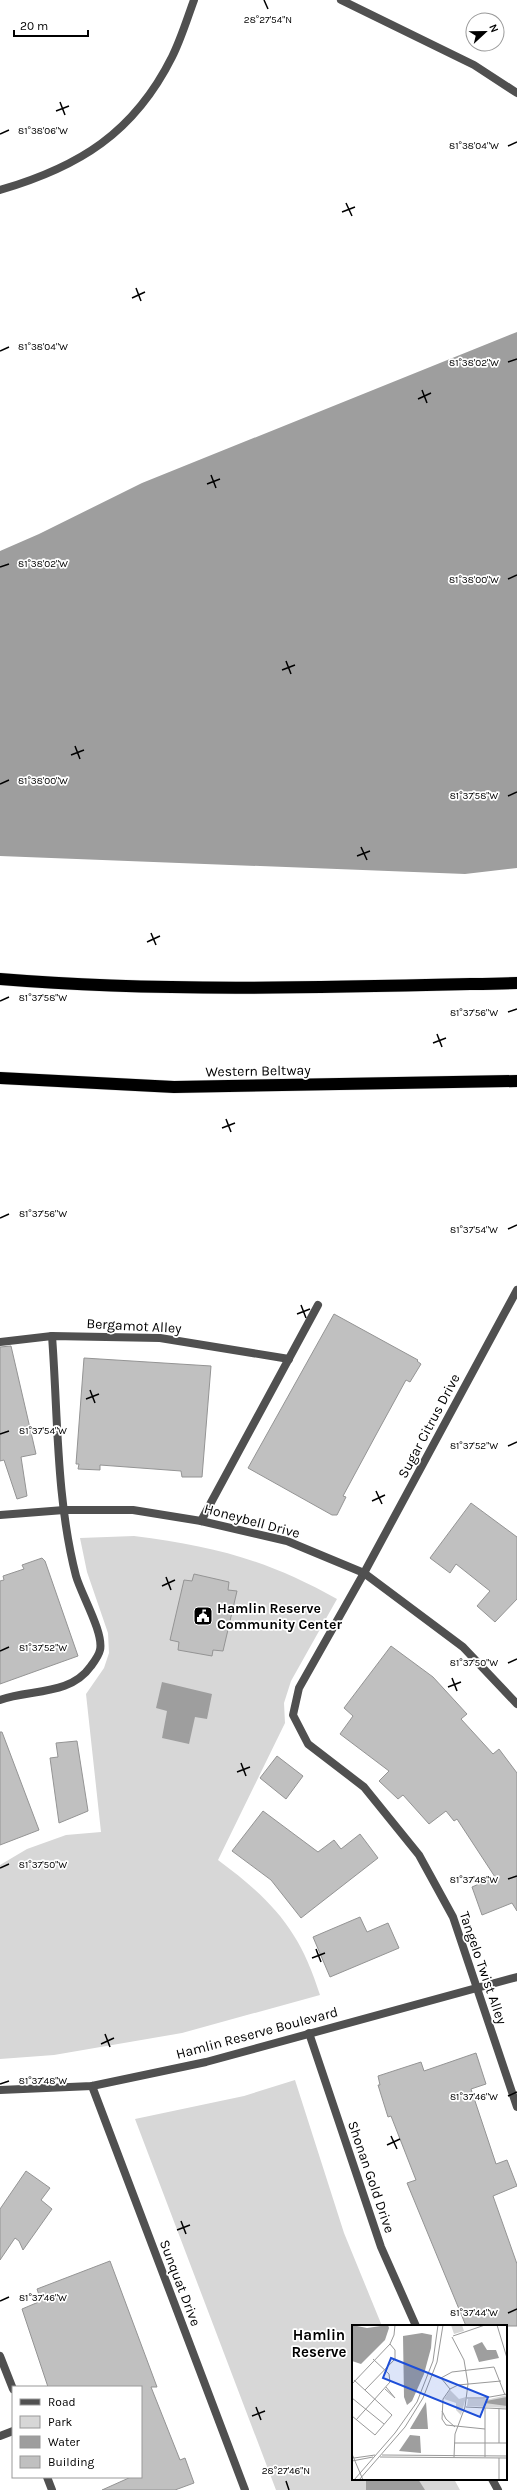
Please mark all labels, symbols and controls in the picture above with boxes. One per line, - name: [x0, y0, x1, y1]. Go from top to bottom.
- scale bar: [14, 12, 88, 38]
- north arrow: [465, 12, 505, 52]
- text: 28°27'54"N: [244, 14, 292, 26]
- text: 20 m: [20, 19, 48, 33]
- text: N: [486, 22, 501, 35]
- text: 81°38'06"W: [18, 125, 68, 137]
- text: 81°38'04"W: [449, 140, 499, 152]
- text: 81°38'04"W: [18, 341, 68, 353]
- text: 81°38'02"W: [449, 357, 499, 369]
- text: 81°38'02"W: [18, 558, 68, 570]
- text: 81°38'00"W: [449, 574, 499, 586]
- text: 81°38'00"W: [18, 775, 68, 787]
- text: 81°37'58"W: [450, 790, 498, 802]
- text: 81°37'58"W: [19, 992, 67, 1004]
- text: 81°37'56"W: [450, 1007, 498, 1019]
- street label: Western Beltway: [205, 1062, 311, 1080]
- text: 81°37'56"W: [19, 1208, 67, 1220]
- text: 81°37'54"W: [450, 1224, 498, 1236]
- street label: Bergamot Alley: [86, 1315, 182, 1337]
- street label: Sugar Citrus Drive: [394, 1371, 464, 1481]
- text: 81°37'54"W: [19, 1425, 67, 1437]
- text: 81°37'52"W: [450, 1440, 498, 1452]
- street label: Honeybell Drive: [202, 1500, 302, 1542]
- place label: Hamlin Reserve Community Center: [217, 1600, 343, 1633]
- public building icon: Hamlin Reserve Community Center: [192, 1605, 214, 1627]
- text: 81°37'52"W: [19, 1642, 67, 1654]
- text: 81°37'50"W: [450, 1657, 498, 1669]
- text: 81°37'50"W: [19, 1859, 67, 1871]
- text: 81°37'48"W: [450, 1874, 498, 1886]
- street label: Tangelo Twist Alley: [456, 1909, 510, 2027]
- street label: Hamlin Reserve Boulevard: [174, 2003, 340, 2063]
- text: 81°37'48"W: [19, 2075, 67, 2087]
- text: 81°37'46"W: [450, 2091, 498, 2103]
- street label: Shonan Gold Drive: [344, 2119, 398, 2235]
- street label: Sunquat Drive: [156, 2237, 204, 2329]
- text: 81°37'46"W: [19, 2292, 67, 2304]
- text: 81°37'44"W: [450, 2307, 498, 2319]
- inset map: [352, 2325, 507, 2480]
- district label: Hamlin Reserve: [291, 2326, 347, 2361]
- legend: [12, 2386, 142, 2478]
- text: Road: [48, 2395, 76, 2409]
- text: Park: [48, 2415, 73, 2429]
- text: Water: [48, 2435, 81, 2449]
- text: Building: [48, 2455, 95, 2469]
- text: 28°27'46"N: [262, 2465, 310, 2477]

